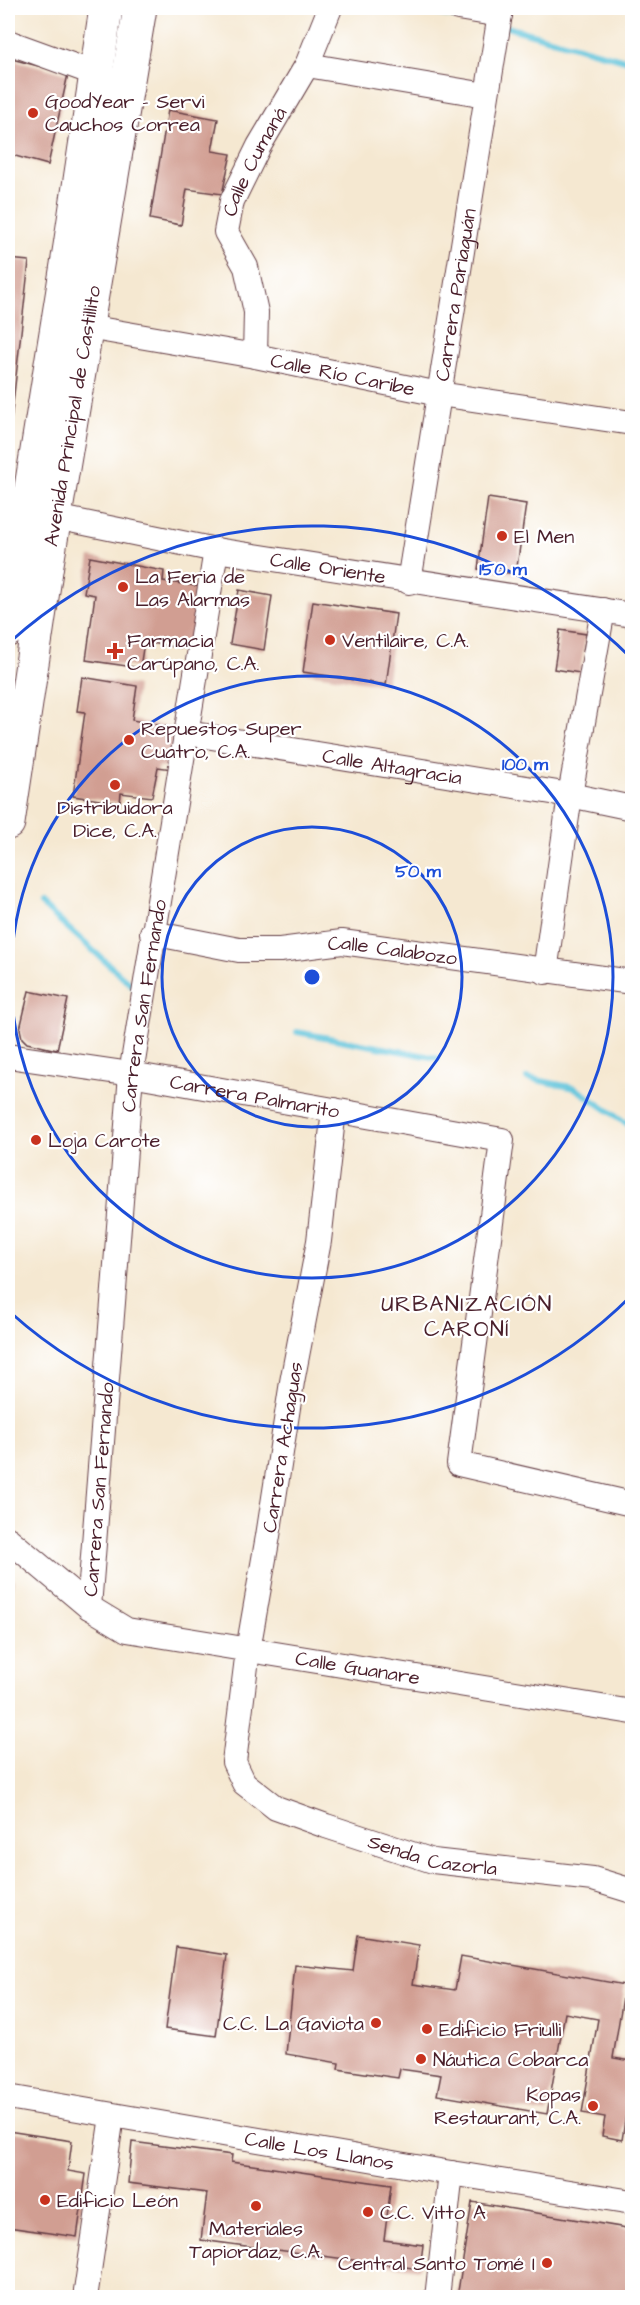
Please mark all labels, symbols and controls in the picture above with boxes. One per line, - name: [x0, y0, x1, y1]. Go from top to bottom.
- place label: GoodYear - Servi Cauchos Correa: [45, 88, 205, 139]
- street label: Calle Cumaná: [216, 102, 294, 218]
- marker: GoodYear - Servi Cauchos Correa: [26, 106, 40, 120]
- street label: Carrera Pariaguán: [428, 207, 484, 383]
- street label: Avenida Principal de Castillito: [37, 284, 108, 549]
- street label: Calle Río Caribe: [268, 347, 417, 404]
- place label: El Men: [514, 523, 574, 551]
- marker: El Men: [495, 529, 509, 543]
- street label: Calle Oriente: [268, 546, 388, 591]
- text: 150 m: [479, 557, 528, 582]
- place label: La Feria de Las Alarmas: [135, 563, 250, 614]
- marker: La Feria de Las Alarmas: [116, 580, 130, 594]
- place label: Farmacia Carúpano, C.A.: [127, 627, 259, 678]
- place label: Ventilaire, C.A.: [342, 627, 469, 655]
- marker: Ventilaire, C.A.: [323, 633, 337, 647]
- marker: Farmacia Carúpano, C.A.: [108, 644, 122, 658]
- place label: Repuestos Super Cuatro, C.A.: [141, 715, 302, 766]
- marker: Repuestos Super Cuatro, C.A.: [122, 733, 136, 747]
- street label: Calle Altagracia: [320, 742, 464, 792]
- text: 100 m: [502, 752, 549, 777]
- marker: Distribuidora Dice, C.A.: [108, 778, 122, 792]
- place label: Distribuidora Dice, C.A.: [57, 794, 173, 845]
- text: 50 m: [395, 859, 442, 884]
- street label: Carrera San Fernando: [115, 897, 174, 1113]
- street label: Calle Calabozo: [326, 929, 459, 973]
- centre of rings: [302, 967, 322, 987]
- street label: Carrera Palmarito: [168, 1068, 342, 1126]
- place label: Loja Carote: [48, 1127, 161, 1155]
- marker: Loja Carote: [29, 1133, 43, 1147]
- district label: URBANIZACIÓN CARONÍ: [381, 1289, 553, 1345]
- street label: Carrera Achaguas: [256, 1360, 311, 1535]
- street label: Carrera San Fernando: [77, 1381, 122, 1598]
- street label: Calle Guanare: [293, 1645, 422, 1692]
- street label: Senda Cazorla: [364, 1828, 499, 1883]
- place label: C.C. La Gaviota: [223, 2010, 364, 2038]
- marker: C.C. La Gaviota: [369, 2016, 383, 2030]
- place label: Edificio Friulli: [439, 2016, 561, 2044]
- marker: Edificio Friulli: [420, 2022, 434, 2036]
- place label: Náutica Cobarca: [433, 2046, 589, 2074]
- marker: Náutica Cobarca: [414, 2052, 428, 2066]
- place label: Kopas Restaurant, C.A.: [434, 2081, 581, 2132]
- marker: Kopas Restaurant, C.A.: [586, 2099, 600, 2113]
- street label: Calle Los Llanos: [242, 2125, 396, 2178]
- place label: Edificio León: [57, 2187, 178, 2215]
- marker: Edificio León: [38, 2193, 52, 2207]
- marker: Materiales Tapiordaz, C.A.: [249, 2199, 263, 2213]
- place label: C.C. Vitto A: [380, 2199, 486, 2227]
- marker: C.C. Vitto A: [361, 2205, 375, 2219]
- place label: Materiales Tapiordaz, C.A.: [189, 2215, 323, 2266]
- place label: Central Santo Tomé I: [338, 2250, 535, 2278]
- marker: Central Santo Tomé I: [540, 2256, 554, 2270]

